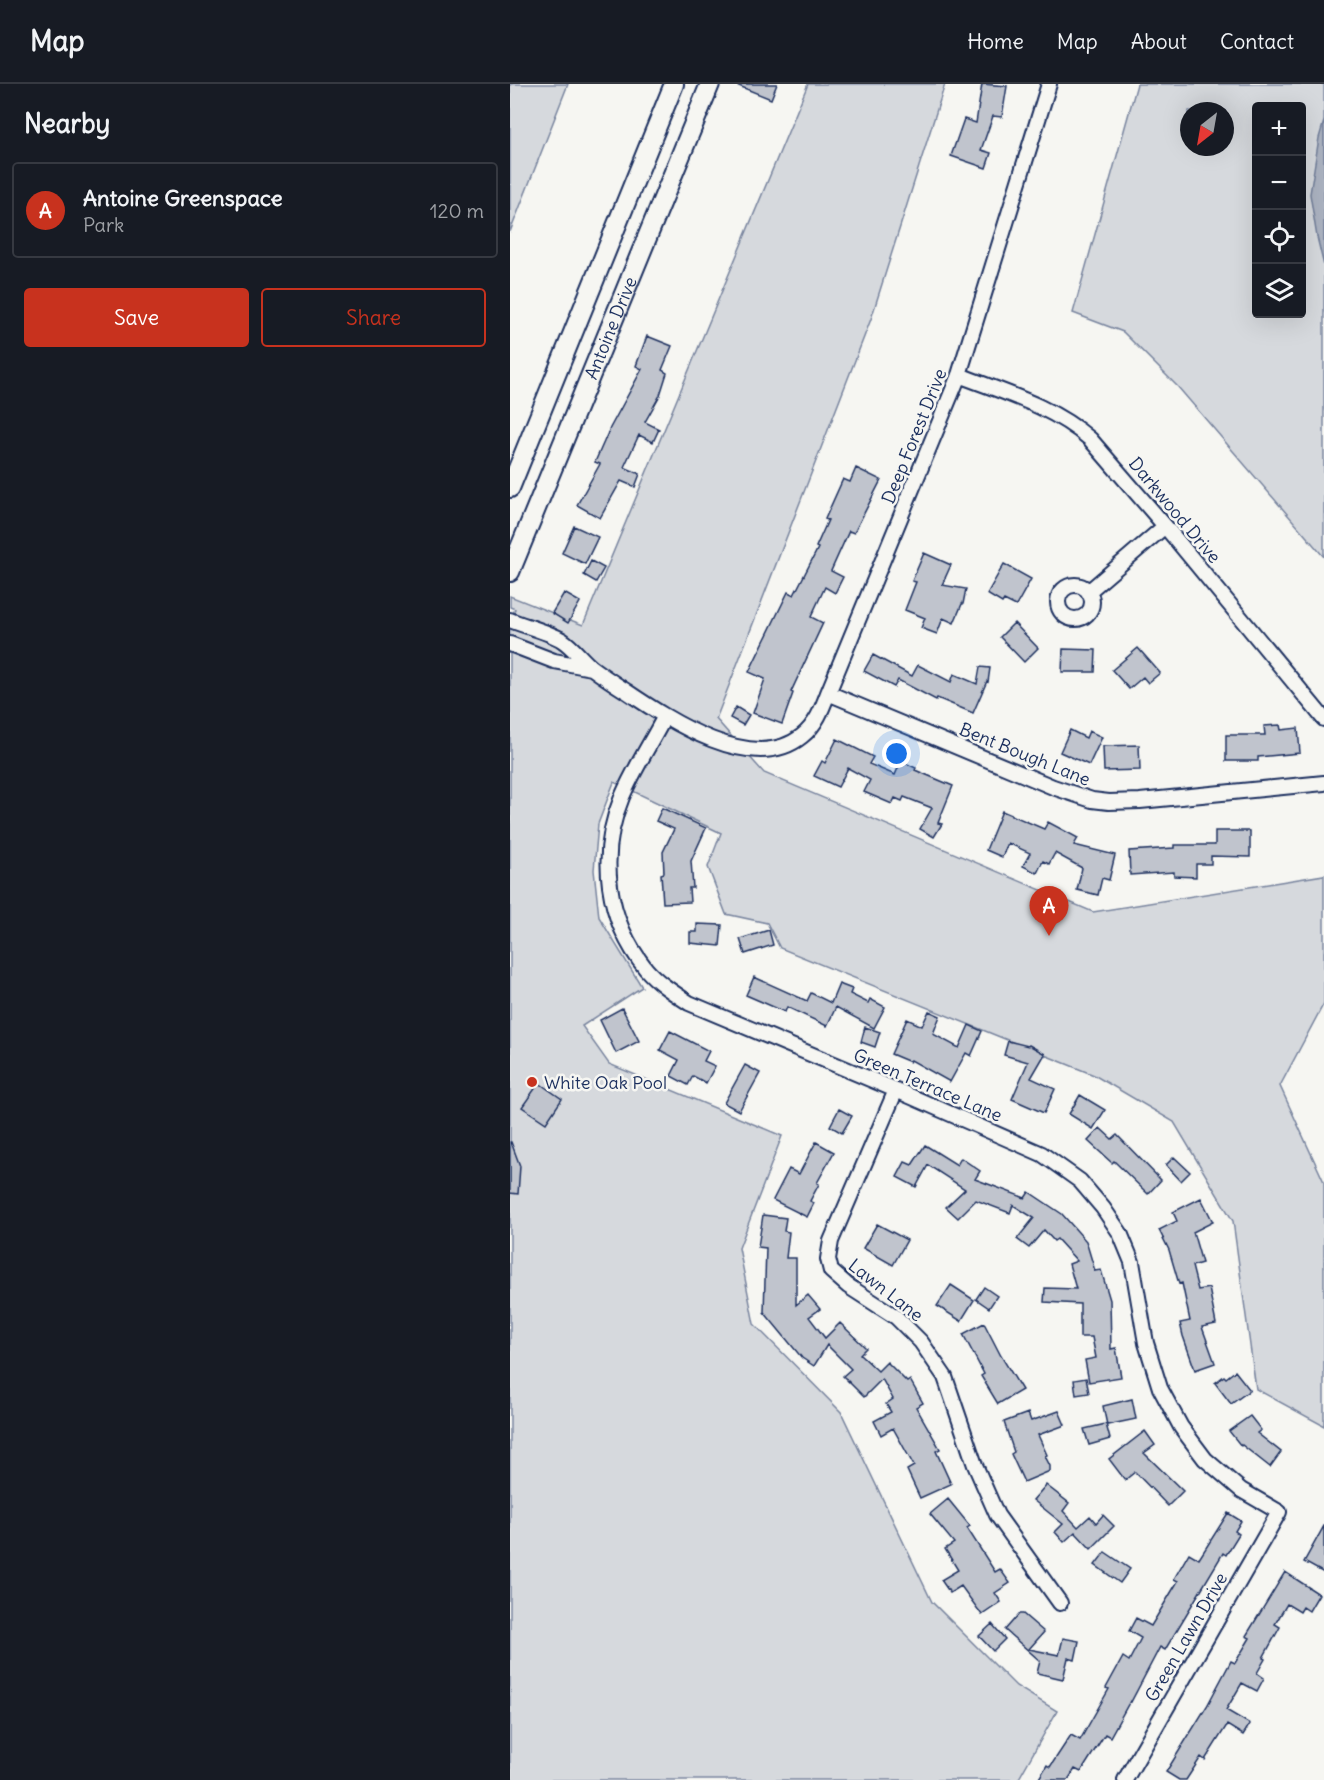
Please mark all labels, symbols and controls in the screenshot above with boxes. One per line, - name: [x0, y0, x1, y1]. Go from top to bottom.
- text: Map: [30, 23, 84, 59]
- text: Home: [967, 28, 1024, 55]
- text: Map: [1057, 28, 1098, 55]
- text: About: [1131, 28, 1187, 55]
- text: Contact: [1220, 28, 1294, 55]
- north arrow: [1180, 102, 1234, 156]
- map controls: [1252, 102, 1306, 318]
- button: +: [1252, 102, 1306, 156]
- text: Nearby: [24, 107, 110, 140]
- button: −: [1252, 156, 1306, 210]
- text: Antoine Greenspace: [83, 184, 283, 212]
- text: A: [39, 198, 52, 223]
- text: 120 m: [430, 198, 484, 223]
- button: locate: [1252, 210, 1306, 264]
- text: Park: [83, 212, 124, 237]
- button: layers: [1252, 264, 1306, 318]
- street label: Antoine Drive: [579, 273, 641, 383]
- button: Save: [24, 288, 249, 347]
- button: Share: [261, 288, 486, 347]
- street label: Deep Forest Drive: [876, 365, 952, 507]
- street label: Darkwood Drive: [1124, 452, 1226, 568]
- street label: Bent Bough Lane: [956, 717, 1094, 791]
- your location: [882, 739, 911, 768]
- pin: A: [1030, 886, 1068, 936]
- street label: Green Terrace Lane: [850, 1043, 1006, 1127]
- place label: White Oak Pool: [544, 1071, 667, 1094]
- marker: White Oak Pool: [525, 1075, 539, 1089]
- street label: Lawn Lane: [844, 1254, 928, 1326]
- street label: Green Lawn Drive: [1140, 1568, 1232, 1706]

